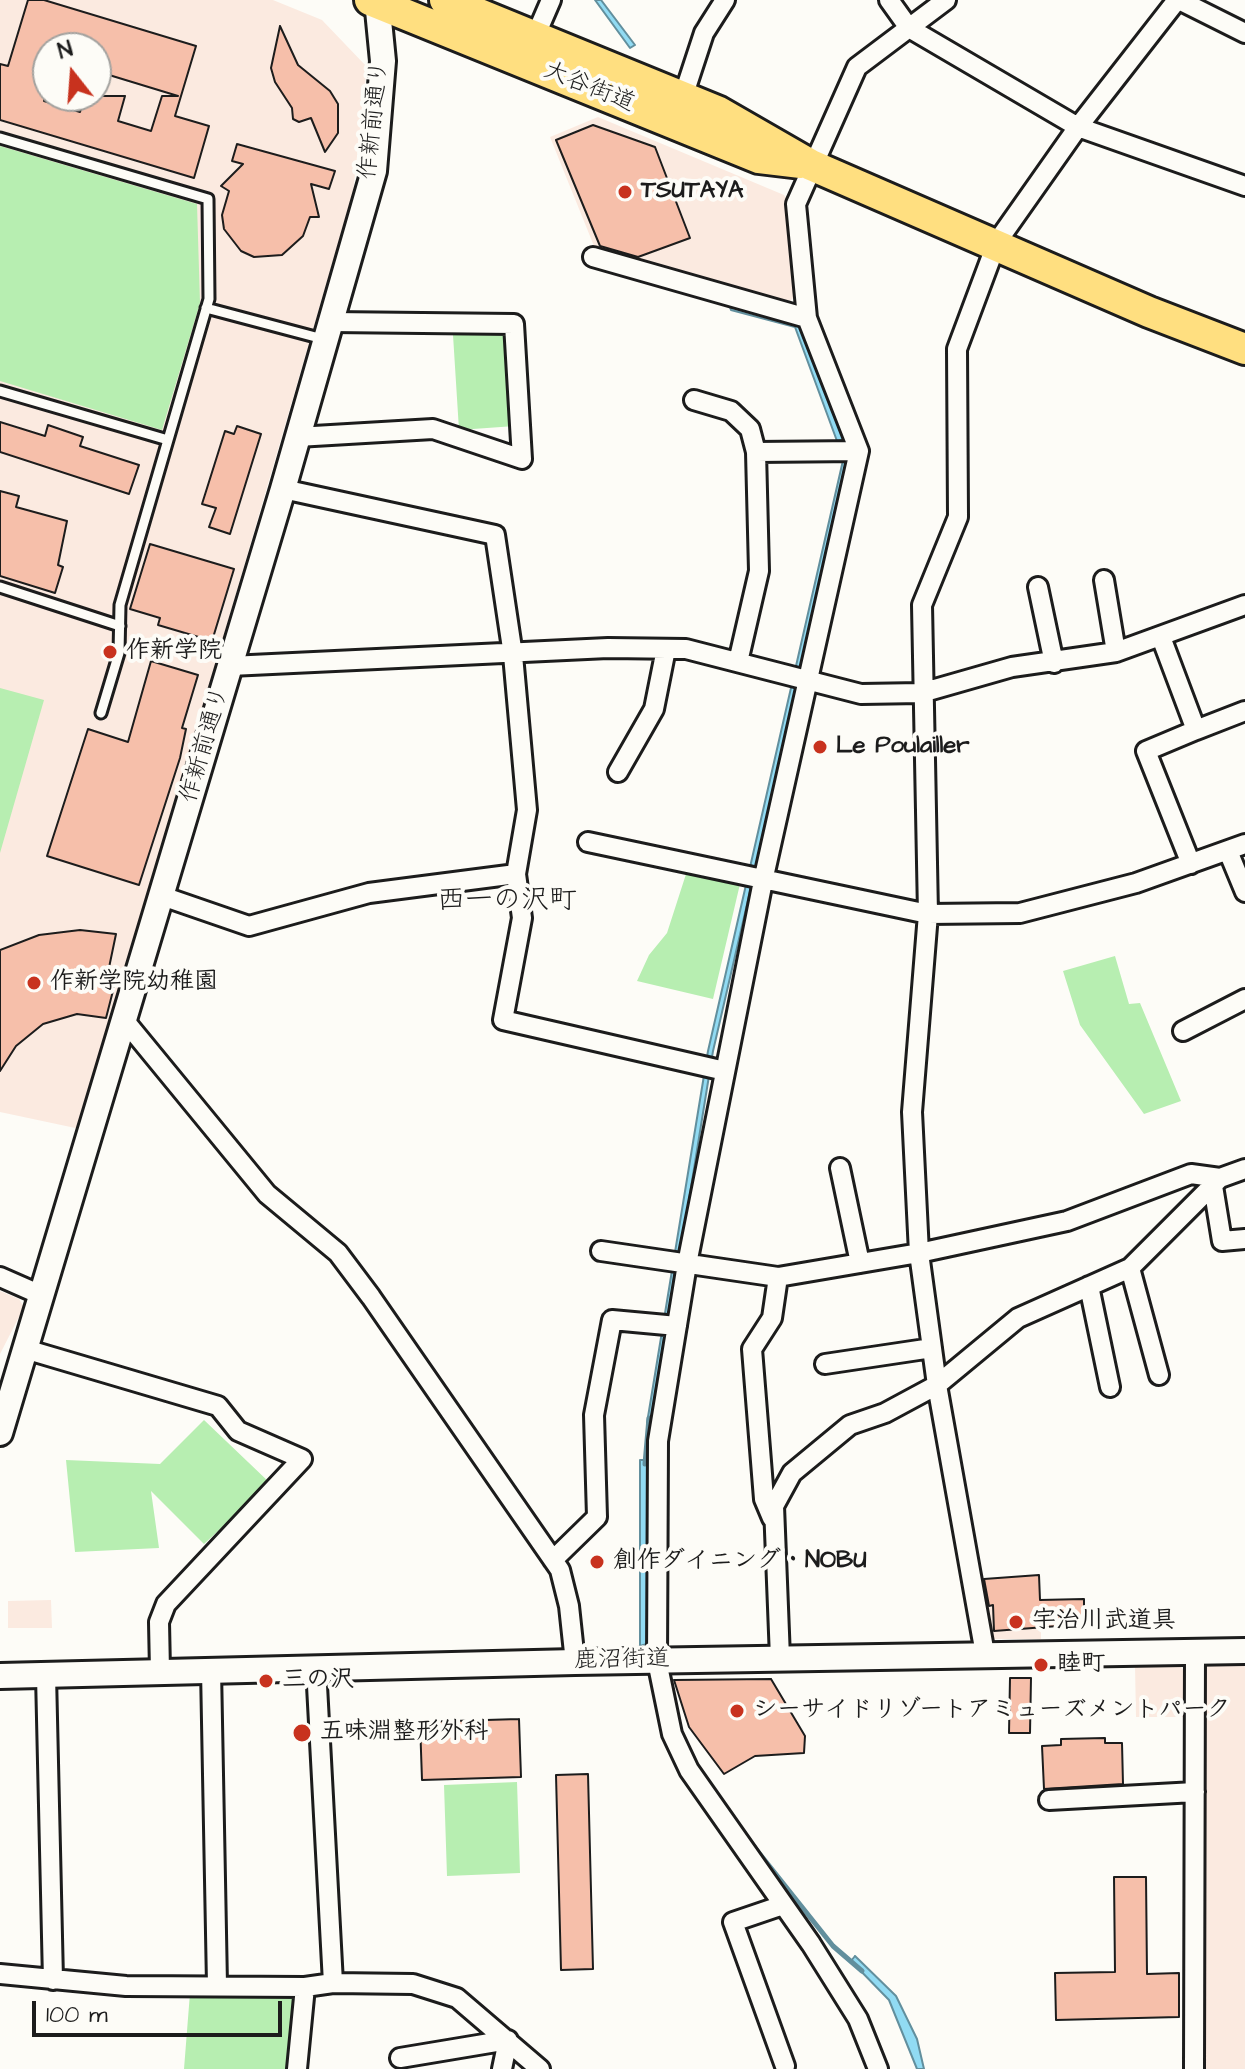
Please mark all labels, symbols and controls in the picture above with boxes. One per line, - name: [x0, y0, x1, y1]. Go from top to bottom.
- north arrow: [32, 32, 112, 112]
- text: N: [54, 34, 77, 67]
- street label: 大谷街道: [539, 57, 639, 119]
- street label: 作新前通り: [354, 59, 396, 181]
- place label: TSUTAYA: [641, 178, 743, 206]
- marker: TSUTAYA: [616, 183, 634, 201]
- place label: 作新学院: [126, 638, 222, 666]
- marker: 作新学院: [101, 643, 119, 661]
- street label: 作新前通り: [176, 683, 236, 807]
- place label: Le Poulailler: [836, 733, 970, 761]
- marker: Le Poulailler: [811, 738, 829, 756]
- district label: 西一の沢町: [437, 885, 577, 919]
- place label: 作新学院幼稚園: [50, 969, 218, 997]
- marker: 作新学院幼稚園: [25, 974, 43, 992]
- place label: 創作ダイニング・NOBU: [613, 1548, 867, 1576]
- marker: 創作ダイニング・NOBU: [588, 1553, 606, 1571]
- place label: 宇治川武道具: [1032, 1608, 1176, 1636]
- marker: 宇治川武道具: [1007, 1613, 1025, 1631]
- street label: 鹿沼街道: [574, 1646, 670, 1676]
- place label: 睦町: [1057, 1651, 1105, 1679]
- marker: 睦町: [1032, 1656, 1050, 1674]
- place label: 三の沢: [282, 1667, 354, 1695]
- marker: 三の沢: [257, 1672, 275, 1690]
- place label: シーサイドリゾートアミューズメントパーク: [753, 1697, 1231, 1725]
- marker: シーサイドリゾートアミューズメントパーク: [728, 1702, 746, 1720]
- place label: 五味淵整形外科: [320, 1719, 488, 1747]
- marker: 五味淵整形外科: [291, 1722, 313, 1744]
- scale bar: [36, 1985, 286, 2035]
- text: 100 m: [46, 1998, 108, 2032]

